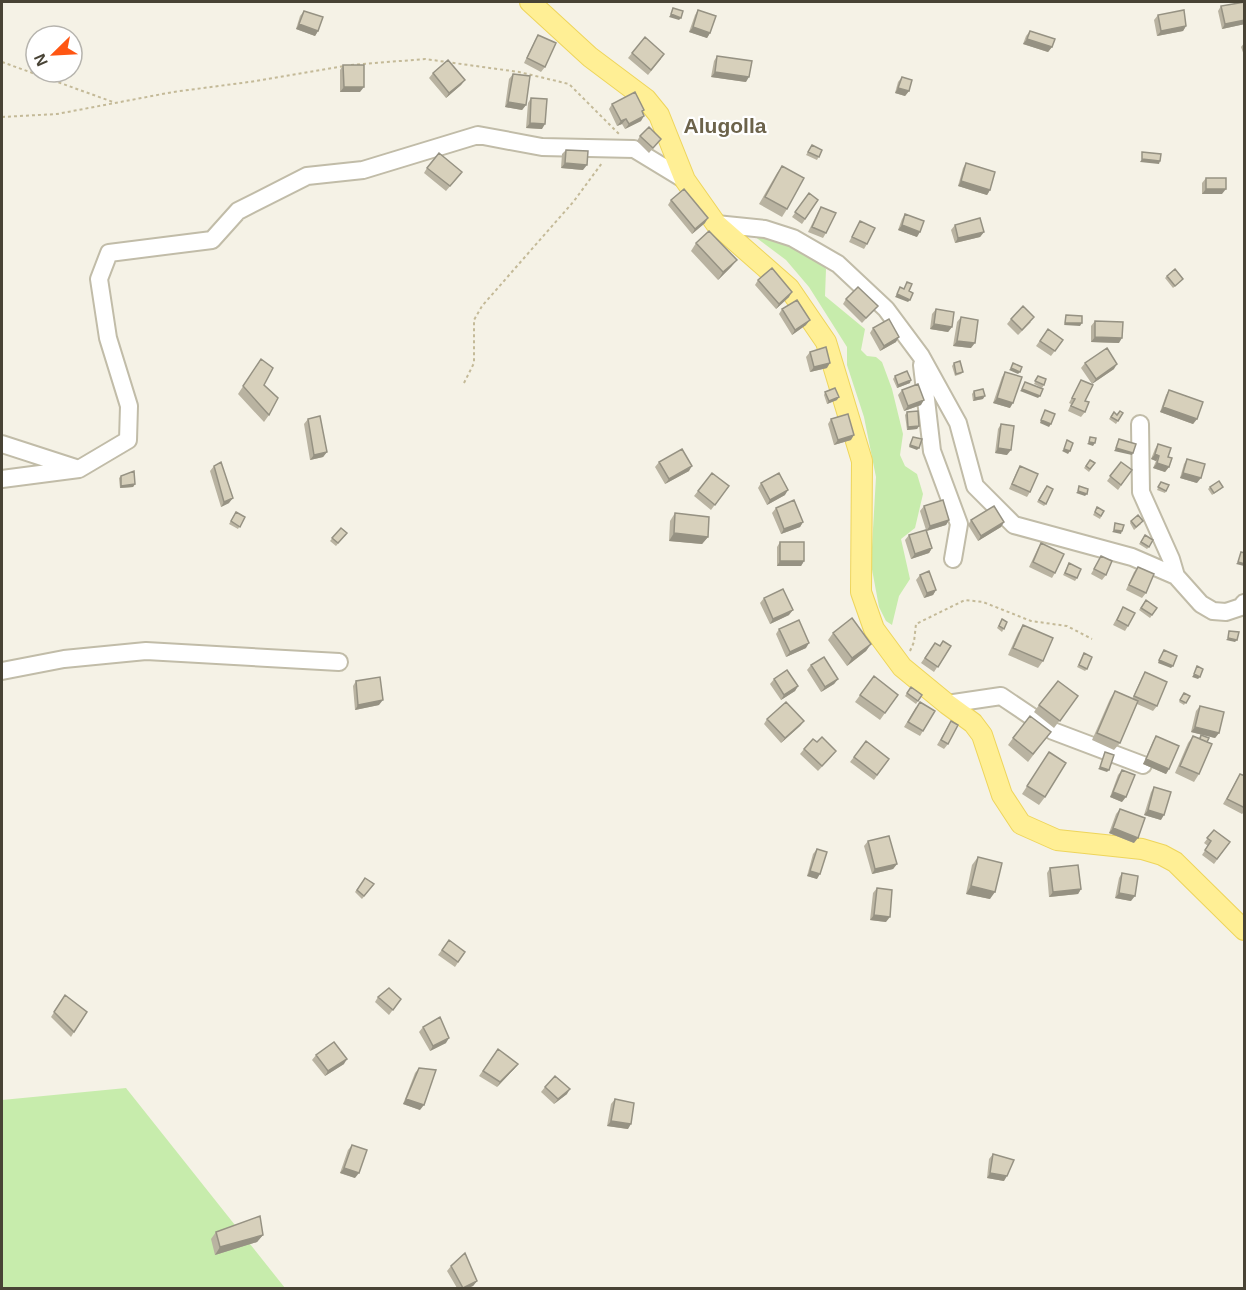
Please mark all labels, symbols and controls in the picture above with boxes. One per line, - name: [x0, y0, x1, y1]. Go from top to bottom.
- north arrow: [24, 24, 84, 84]
- text: N: [31, 51, 51, 69]
- district label: Alugolla: [684, 114, 767, 137]

